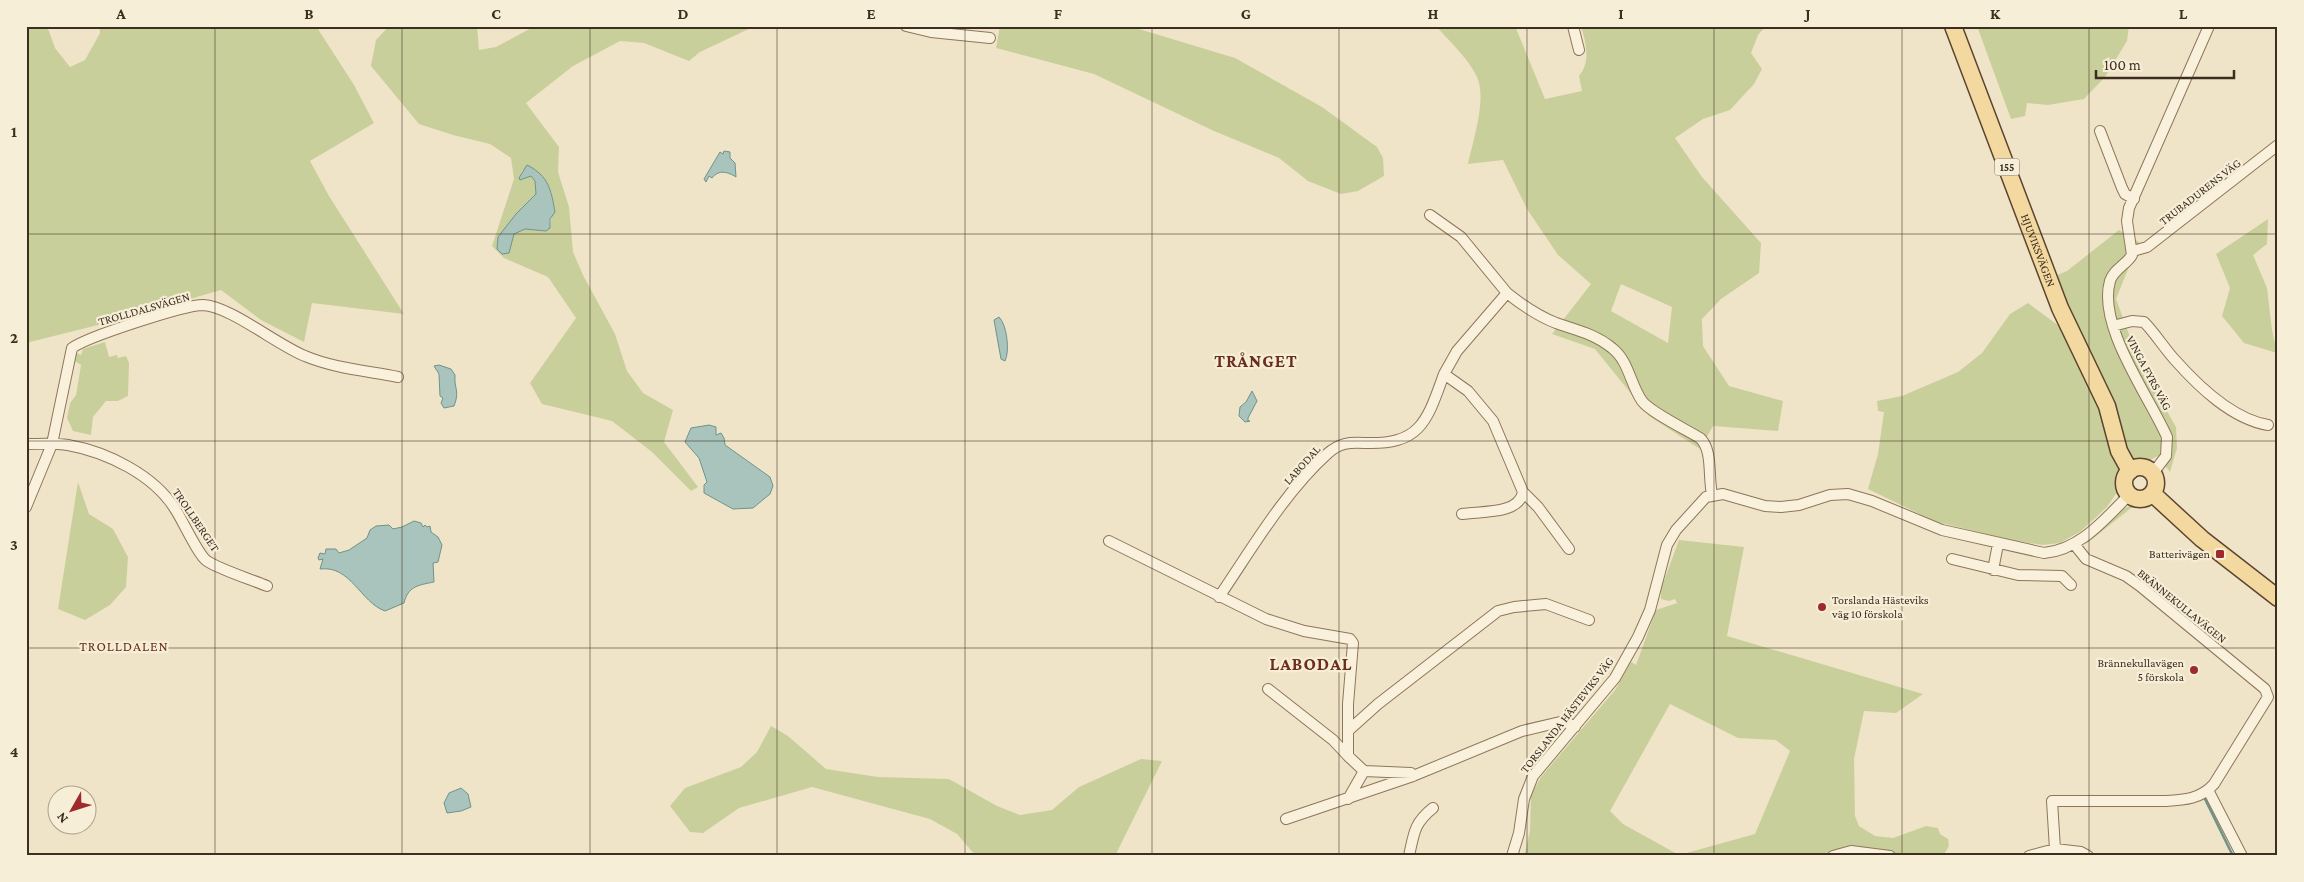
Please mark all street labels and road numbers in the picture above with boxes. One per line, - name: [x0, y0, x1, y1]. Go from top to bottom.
- street label: TRUBADURENS VÄG: [2156, 156, 2244, 228]
- road number: 155: [1994, 158, 2020, 176]
- street label: HJUVIKSVÄGEN: [2018, 212, 2058, 289]
- street label: TROLLDALSVÄGEN: [97, 289, 191, 329]
- street label: VINGA FYRS VÄG: [2123, 333, 2175, 413]
- street label: LABODAL: [1281, 442, 1323, 488]
- street label: TROLLBERGET: [170, 486, 223, 555]
- street label: BRÄNNEKULLAVÄGEN: [2135, 566, 2229, 646]
- street label: TORSLANDA HÄSTEVIKS VÄG: [1517, 654, 1617, 776]

